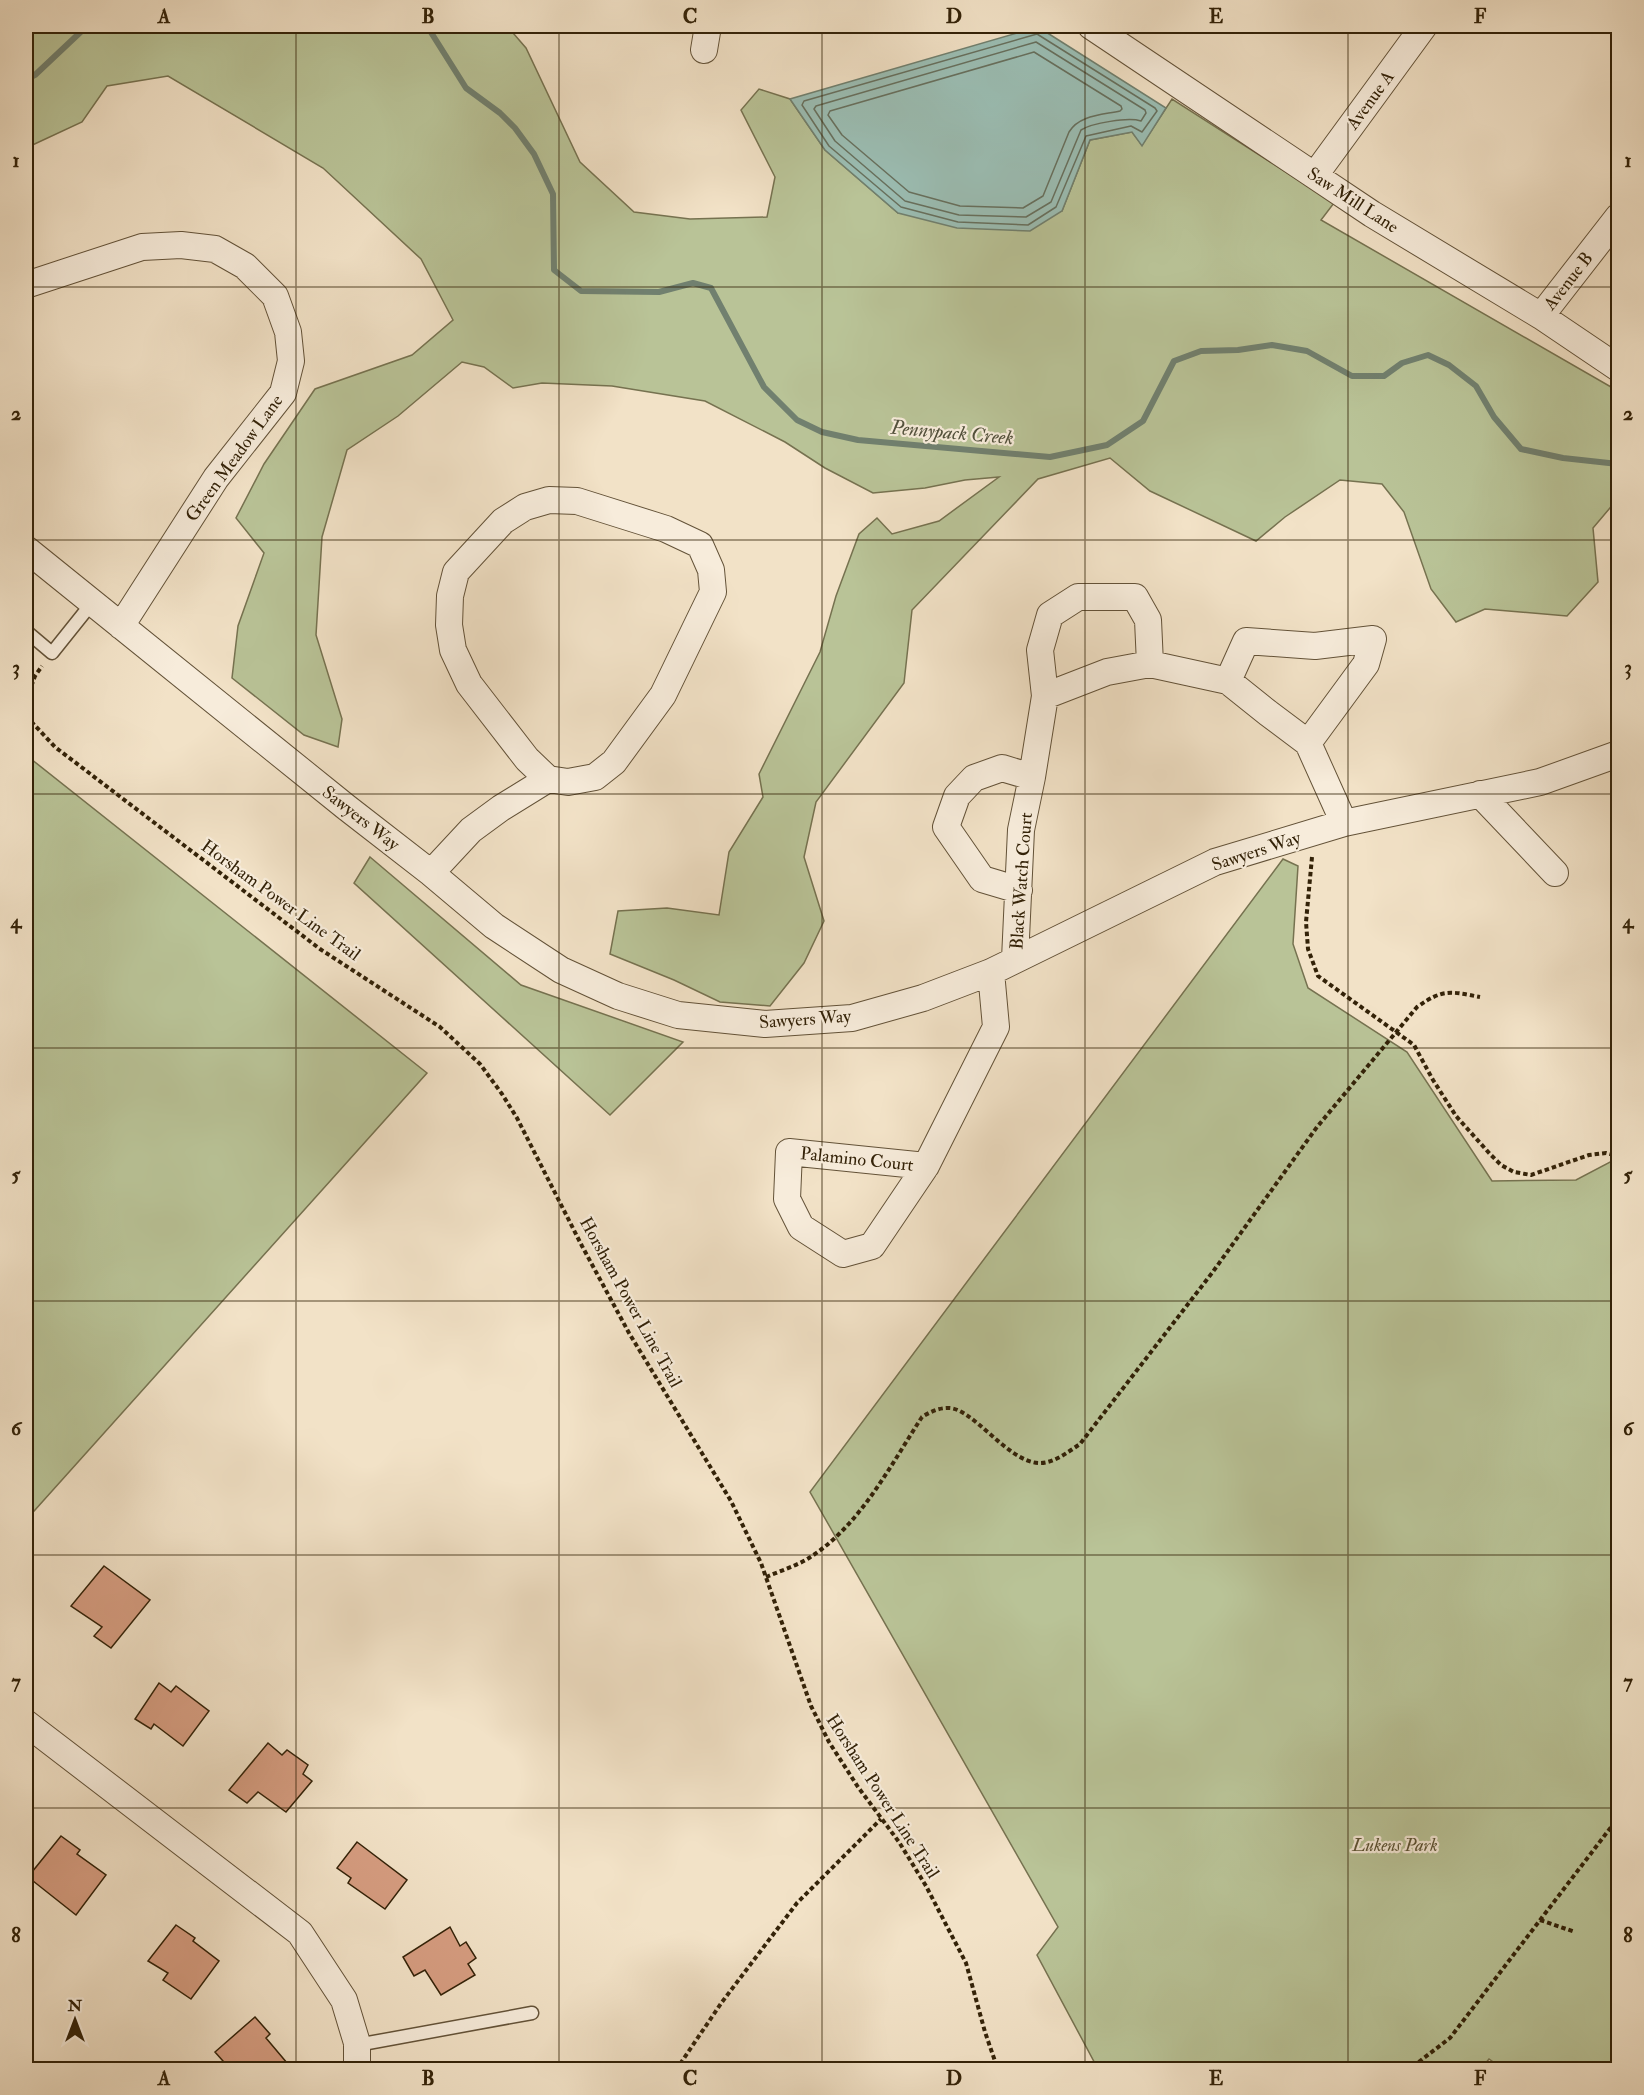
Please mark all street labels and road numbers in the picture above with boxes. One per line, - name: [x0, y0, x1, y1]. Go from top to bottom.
- street label: Avenue A: [1341, 66, 1400, 135]
- street label: Saw Mill Lane: [1303, 162, 1403, 239]
- street label: Avenue B: [1538, 248, 1598, 316]
- street label: Green Meadow Lane: [181, 390, 289, 526]
- street label: Sawyers Way: [317, 781, 405, 856]
- street label: Black Watch Court: [1005, 811, 1038, 950]
- street label: Sawyers Way: [1209, 826, 1305, 877]
- street label: Horsham Power Line Trail: [196, 835, 365, 966]
- street label: Sawyers Way: [758, 1005, 853, 1034]
- street label: Palamino Court: [799, 1142, 915, 1177]
- street label: Horsham Power Line Trail: [574, 1213, 687, 1392]
- street label: Horsham Power Line Trail: [821, 1710, 945, 1883]

